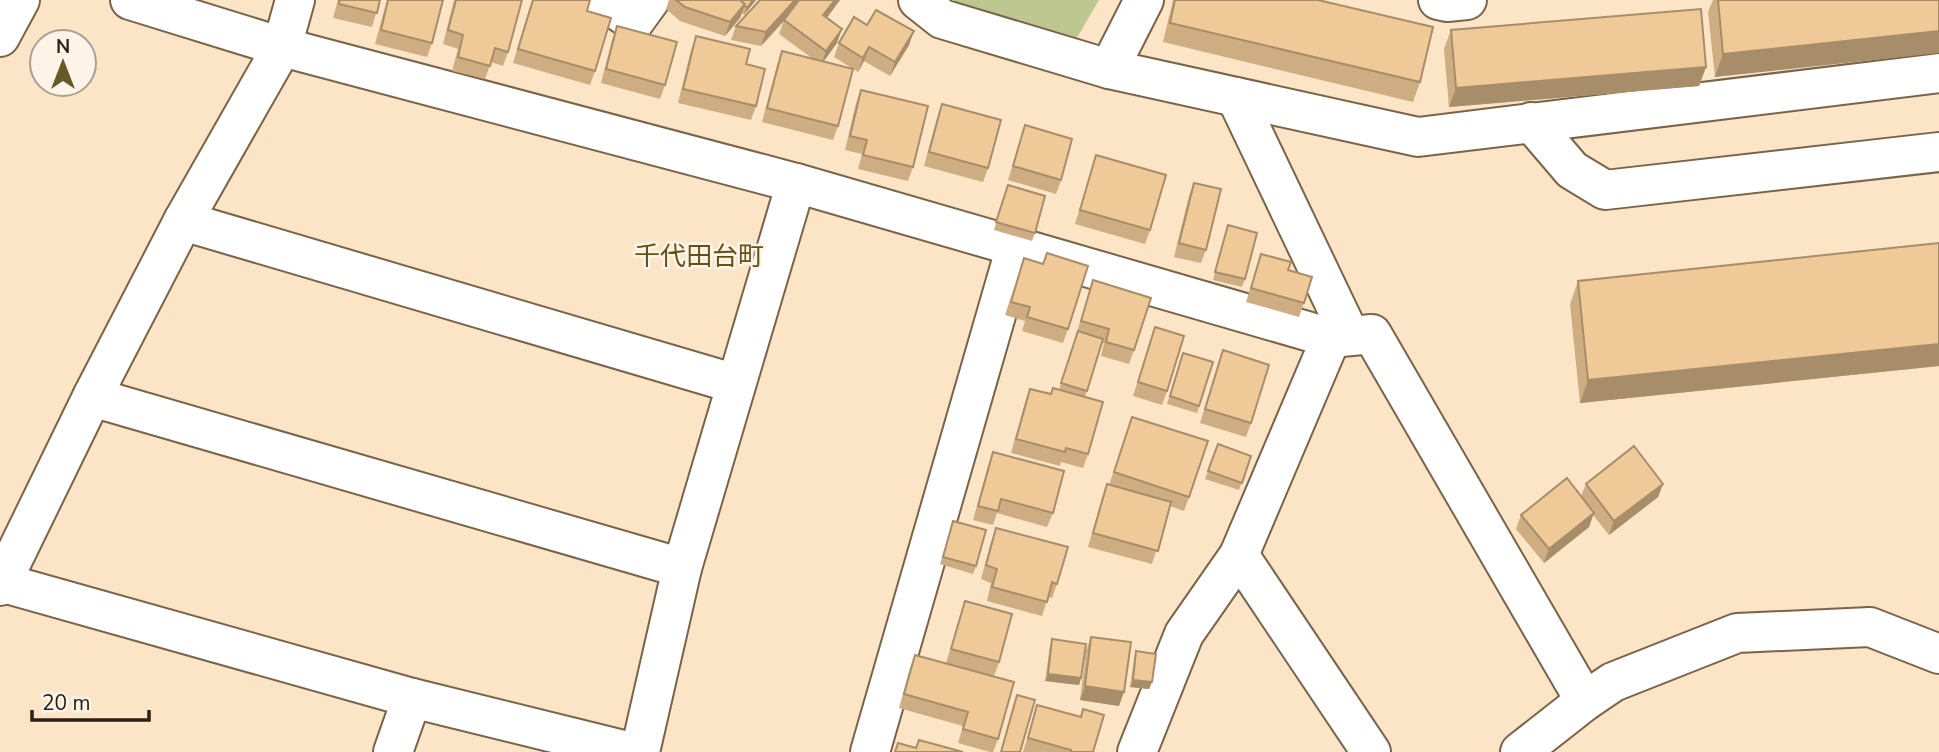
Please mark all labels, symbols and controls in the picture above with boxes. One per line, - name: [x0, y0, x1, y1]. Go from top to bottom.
- north arrow: [28, 28, 98, 98]
- text: N: [56, 34, 70, 60]
- district label: 千代田台町: [634, 239, 764, 274]
- scale bar: [32, 678, 149, 722]
- text: 20 m: [42, 689, 91, 717]

